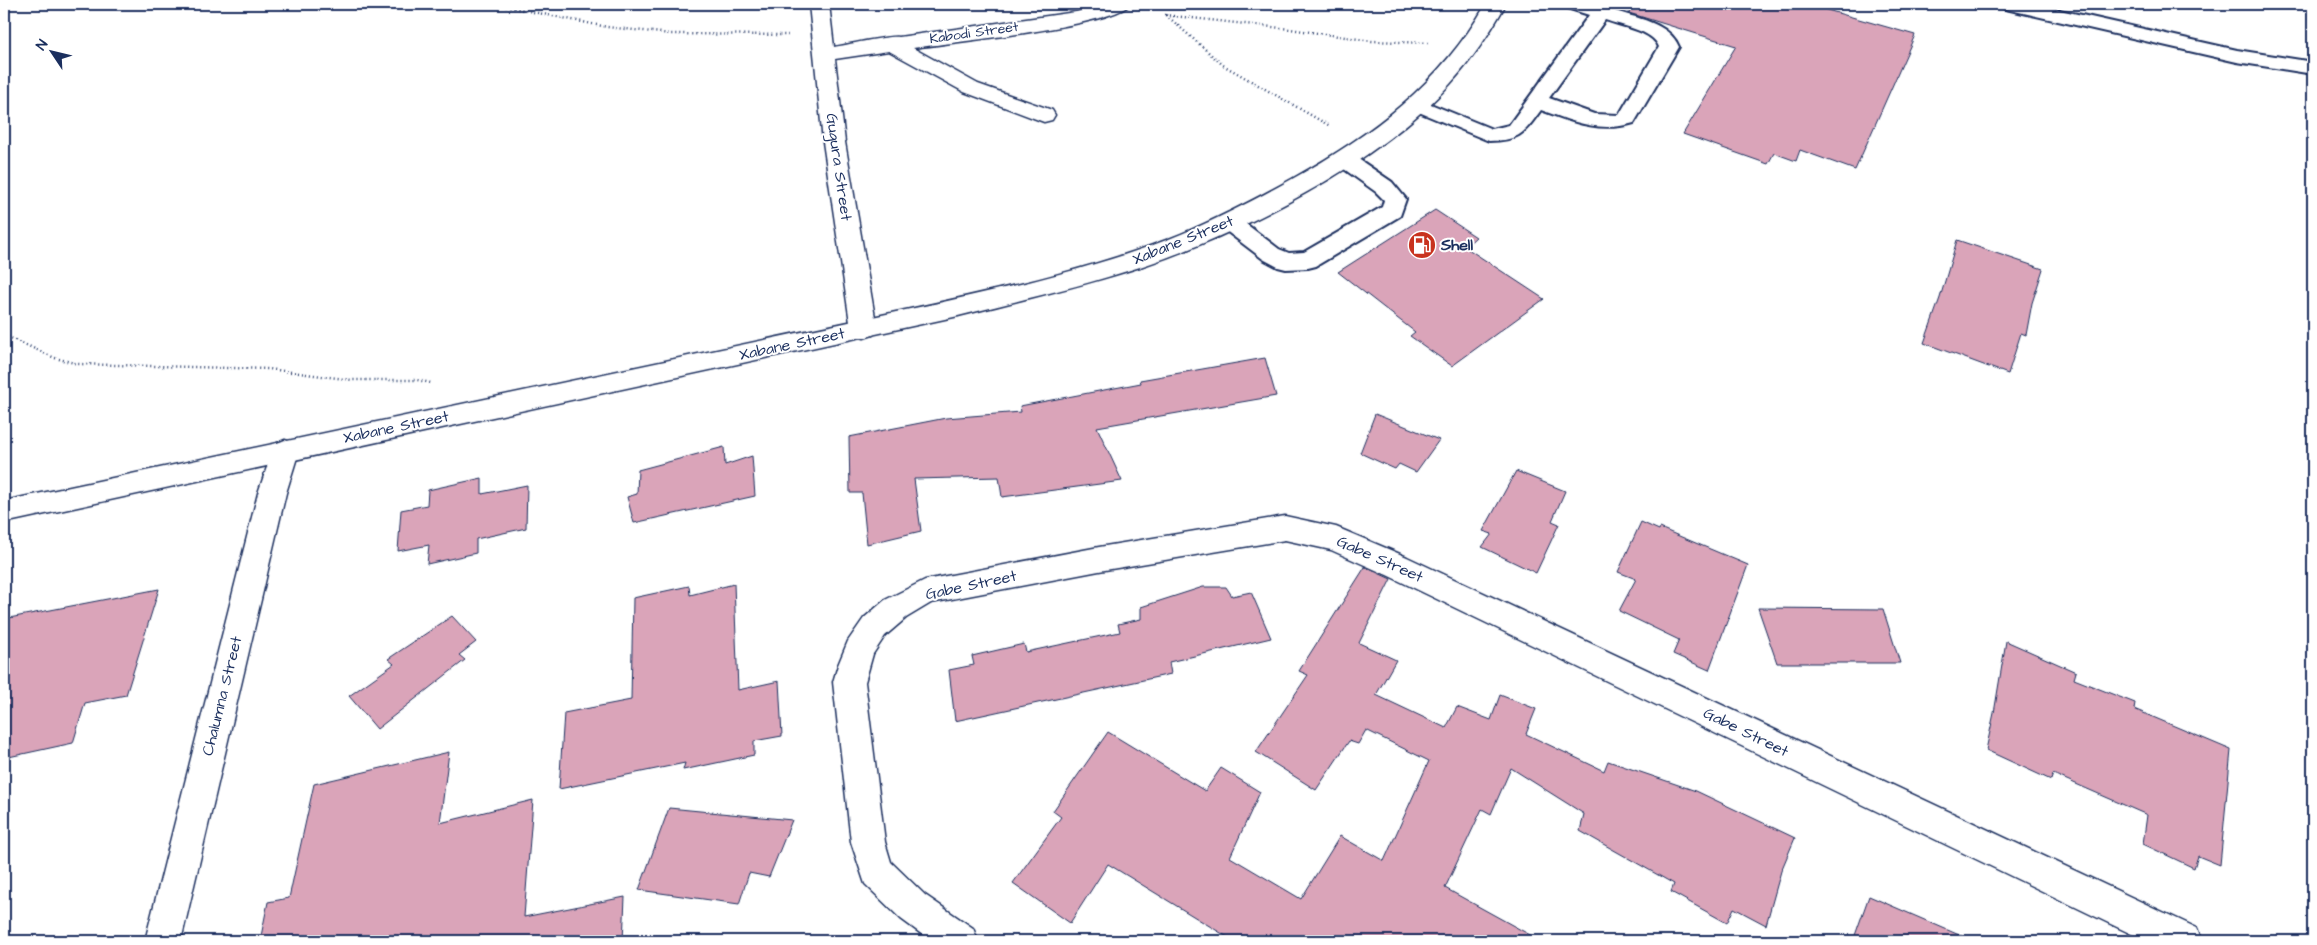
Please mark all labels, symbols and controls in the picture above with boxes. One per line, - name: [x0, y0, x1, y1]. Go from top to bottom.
- street label: Kabodi Street: [928, 17, 1020, 49]
- north arrow: [28, 28, 78, 78]
- text: N: [31, 36, 53, 54]
- street label: Gugura Street: [820, 112, 858, 223]
- street label: Xabane Street: [1129, 210, 1237, 270]
- fuel station icon: Shell: [1407, 230, 1437, 260]
- place label: Shell: [1440, 234, 1473, 256]
- street label: Xabane Street: [737, 322, 847, 366]
- street label: Xabane Street: [341, 405, 451, 449]
- street label: Gabe Street: [1333, 530, 1427, 588]
- street label: Gabe Street: [923, 565, 1019, 605]
- street label: Chalumna Street: [197, 633, 248, 758]
- street label: Gabe Street: [1700, 702, 1793, 762]

